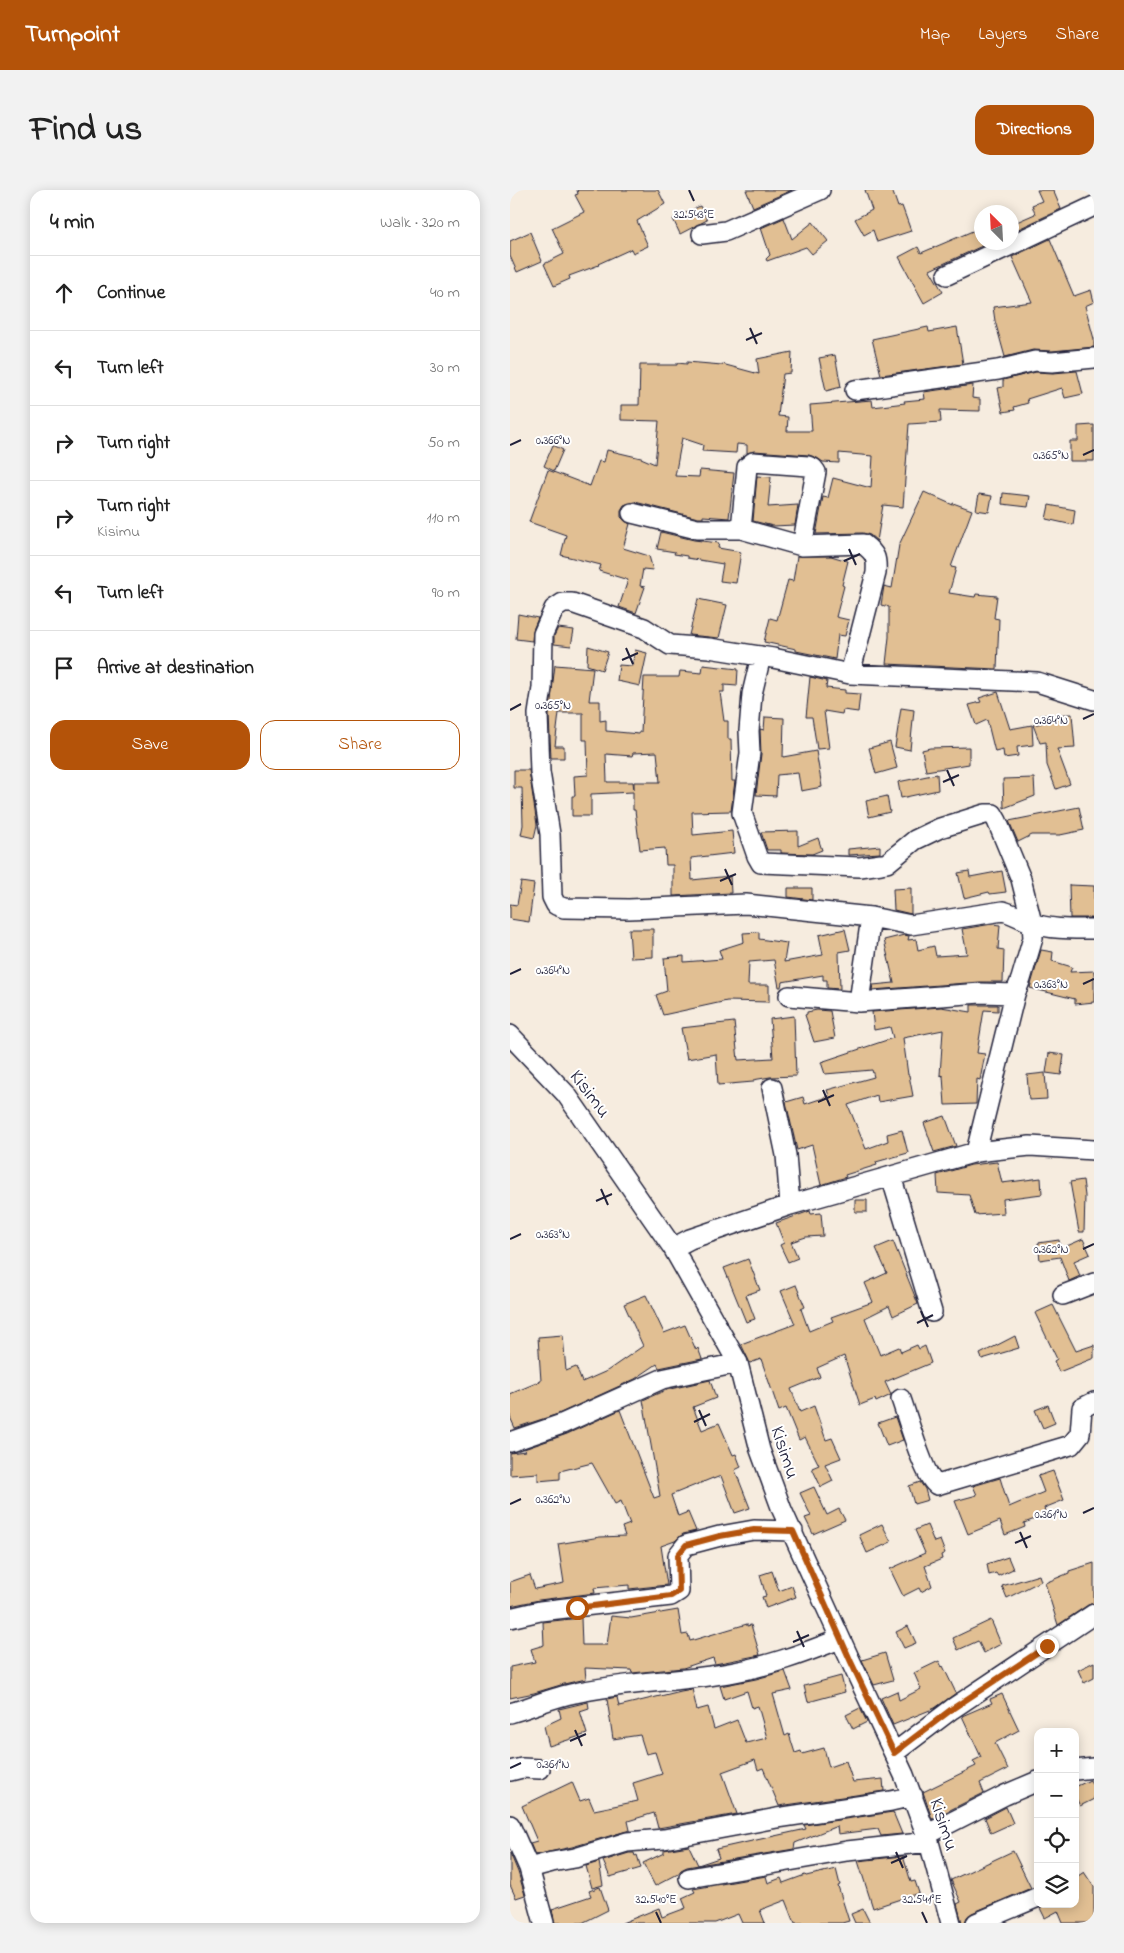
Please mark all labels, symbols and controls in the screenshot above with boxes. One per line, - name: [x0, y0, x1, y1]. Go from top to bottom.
- text: Turnpoint: [25, 18, 120, 53]
- text: Map: [920, 22, 950, 48]
- text: Layers: [978, 22, 1028, 48]
- text: Share: [1056, 22, 1099, 48]
- text: Find us: [30, 105, 142, 156]
- button: Directions: [975, 105, 1094, 155]
- north arrow: [974, 205, 1019, 250]
- text: 32.543°E: [674, 206, 714, 224]
- text: 4 min: [50, 208, 94, 238]
- text: Walk · 320 m: [380, 211, 460, 235]
- icon: ahead: [50, 279, 78, 307]
- text: Continue: [97, 280, 165, 307]
- text: 40 m: [430, 281, 460, 305]
- icon: left: [50, 354, 78, 382]
- text: Turn left: [97, 355, 164, 382]
- text: 30 m: [430, 356, 460, 380]
- icon: right: [50, 429, 78, 457]
- text: Turn right: [97, 430, 170, 457]
- text: 50 m: [428, 431, 460, 455]
- text: 0.366°N: [536, 432, 570, 450]
- text: 0.365°N: [1033, 447, 1069, 465]
- text: Turn right: [97, 493, 170, 520]
- icon: right: [50, 504, 78, 532]
- text: 110 m: [426, 506, 460, 530]
- text: Kisimu: [97, 520, 140, 544]
- icon: left: [50, 579, 78, 607]
- text: Turn left: [97, 580, 164, 607]
- text: 90 m: [432, 581, 460, 605]
- icon: arrive: [50, 654, 78, 682]
- text: Arrive at destination: [97, 655, 254, 682]
- text: 0.365°N: [535, 697, 571, 715]
- text: 0.364°N: [1034, 712, 1068, 730]
- button: Save: [50, 720, 250, 770]
- button: Share: [260, 720, 460, 770]
- text: 0.364°N: [536, 962, 570, 980]
- text: 0.363°N: [1034, 976, 1068, 994]
- street label: Kisimu: [561, 1064, 617, 1125]
- text: 0.363°N: [536, 1226, 570, 1244]
- text: 0.362°N: [1033, 1241, 1069, 1259]
- street label: Kisimu: [761, 1423, 806, 1483]
- text: 0.362°N: [535, 1491, 571, 1509]
- text: 0.361°N: [1034, 1506, 1068, 1524]
- route start: [566, 1597, 589, 1620]
- route end: [1036, 1635, 1059, 1658]
- map controls: [1034, 1728, 1079, 1908]
- button: +: [1034, 1728, 1079, 1773]
- text: 0.361°N: [536, 1756, 570, 1774]
- button: −: [1034, 1773, 1079, 1818]
- street label: Kisimu: [920, 1795, 965, 1855]
- button: locate: [1034, 1818, 1079, 1863]
- button: layers: [1034, 1863, 1079, 1908]
- text: 32.540°E: [636, 1891, 676, 1909]
- text: 32.541°E: [902, 1891, 942, 1909]

